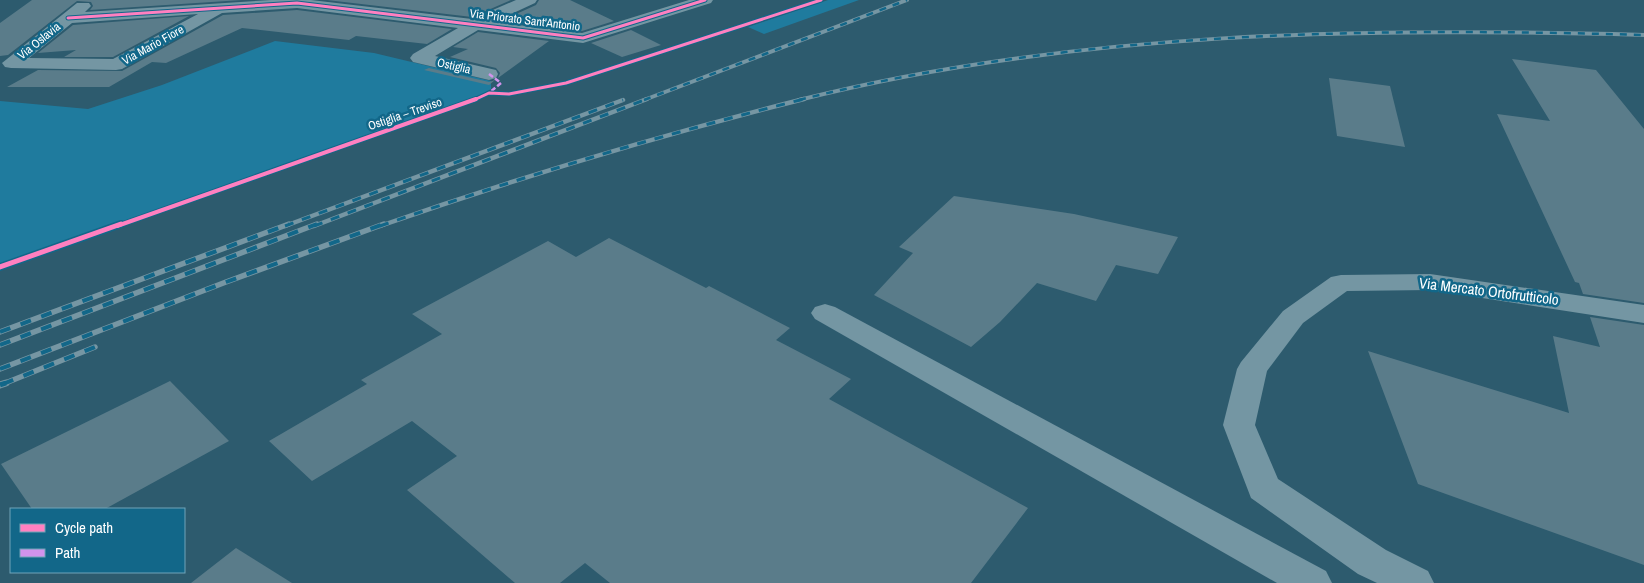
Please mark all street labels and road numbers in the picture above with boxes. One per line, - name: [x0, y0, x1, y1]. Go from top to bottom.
- street label: Via Priorato Sant'Antonio: [469, 5, 581, 35]
- street label: Via Oslavia: [14, 18, 64, 63]
- street label: Via Mario Fiore: [119, 21, 187, 69]
- street label: Ostiglia: [436, 54, 473, 78]
- street label: Ostiglia – Treviso: [366, 94, 444, 134]
- street label: Via Mercato Ortofrutticolo: [1418, 272, 1560, 310]

